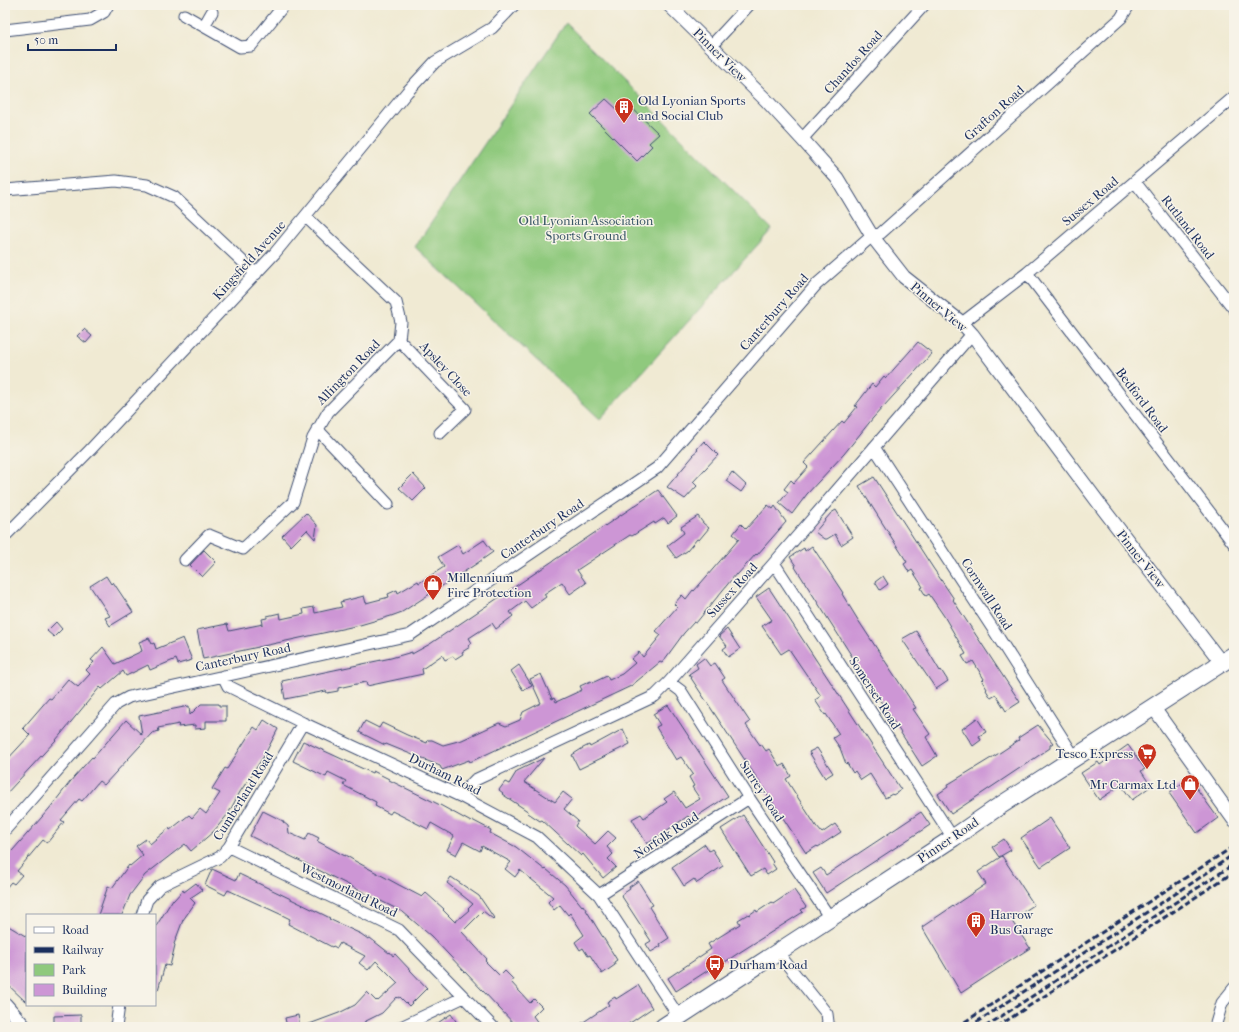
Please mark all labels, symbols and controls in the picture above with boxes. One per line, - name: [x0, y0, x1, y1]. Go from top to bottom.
- street label: Pinner View: [690, 25, 750, 85]
- scale bar: [28, 26, 116, 52]
- street label: Chandos Road: [821, 27, 886, 97]
- text: 50 m: [34, 33, 58, 47]
- street label: Grafton Road: [961, 82, 1028, 144]
- place label: Old Lyonian Sports and Social Club: [638, 93, 746, 123]
- building icon: Old Lyonian Sports and Social Club: [613, 96, 635, 124]
- street label: Sussex Road: [1059, 173, 1122, 229]
- street label: Rutland Road: [1158, 192, 1218, 263]
- park label: Old Lyonian Association Sports Ground: [519, 213, 654, 243]
- street label: Kingsfield Avenue: [209, 217, 289, 303]
- street label: Canterbury Road: [737, 270, 812, 354]
- street label: Pinner View: [908, 279, 971, 335]
- street label: Allington Road: [313, 336, 383, 408]
- street label: Apsley Close: [416, 338, 476, 400]
- street label: Bedford Road: [1113, 365, 1172, 436]
- street label: Canterbury Road: [498, 495, 587, 562]
- street label: Pinner View: [1114, 527, 1169, 591]
- street label: Cornwall Road: [958, 555, 1016, 633]
- street label: Sussex Road: [704, 559, 761, 620]
- place label: Millennium Fire Protection: [447, 570, 532, 600]
- shop icon: Millennium Fire Protection: [422, 573, 444, 601]
- street label: Canterbury Road: [194, 639, 293, 674]
- street label: Somerset Road: [846, 654, 905, 733]
- supermarket icon: Tesco Express: [1136, 742, 1158, 770]
- place label: Tesco Express: [1056, 746, 1133, 761]
- street label: Cumberland Road: [210, 748, 277, 843]
- street label: Durham Road: [406, 750, 484, 798]
- street label: Surrey Road: [737, 758, 788, 825]
- shop icon: Mr Carmax Ltd: [1179, 773, 1201, 801]
- place label: Mr Carmax Ltd: [1090, 777, 1177, 792]
- street label: Norfolk Road: [631, 808, 702, 862]
- street label: Pinner Road: [915, 814, 982, 866]
- street label: Westmorland Road: [297, 860, 401, 920]
- place label: Harrow Bus Garage: [990, 907, 1054, 937]
- building icon: Harrow Bus Garage: [965, 910, 987, 938]
- legend: [26, 914, 156, 1006]
- text: Road: [62, 923, 89, 937]
- text: Railway: [62, 943, 104, 957]
- bus stop icon: Durham Road: [704, 953, 726, 981]
- place label: Durham Road: [729, 957, 808, 972]
- text: Park: [62, 963, 87, 977]
- text: Building: [62, 983, 107, 997]

